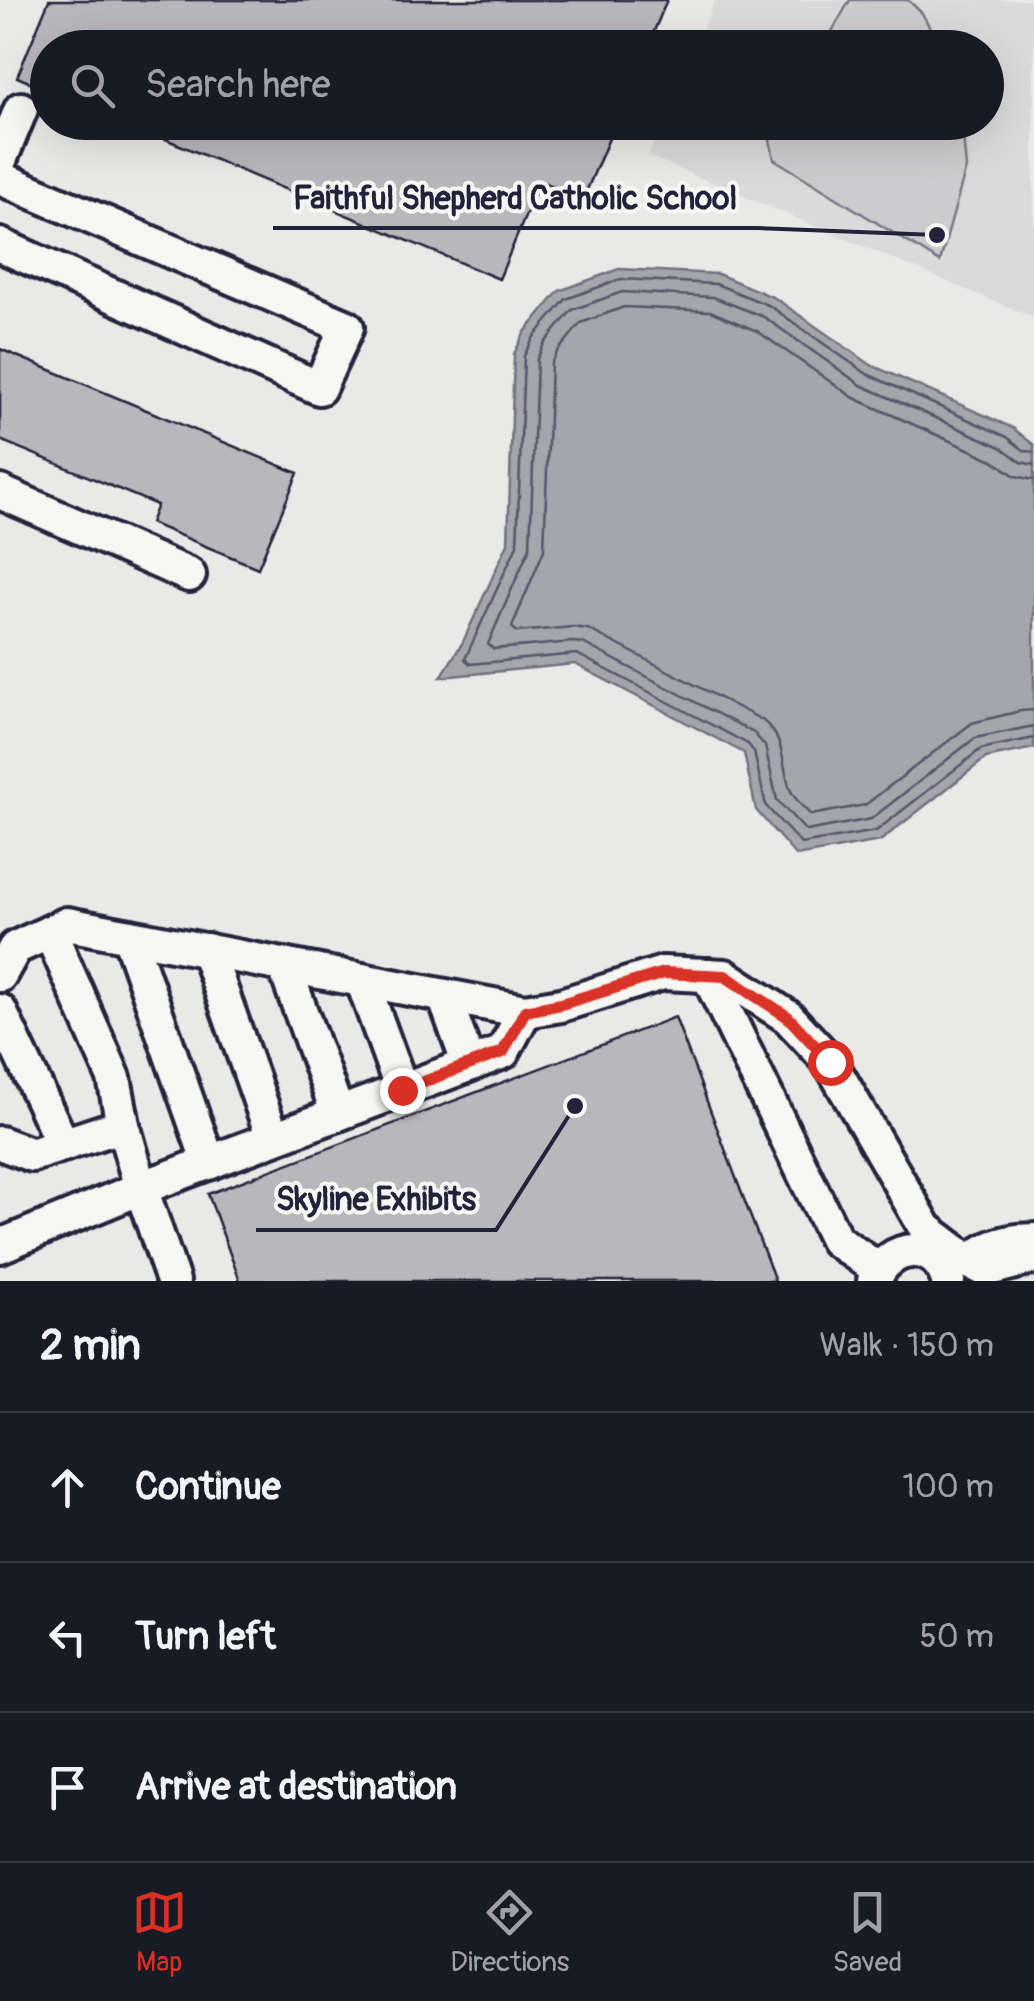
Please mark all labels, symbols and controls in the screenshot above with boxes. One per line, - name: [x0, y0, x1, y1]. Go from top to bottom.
- search box: [30, 30, 1004, 140]
- icon: search: [65, 58, 120, 113]
- text: Search here: [145, 61, 331, 109]
- callout: Faithful Shepherd Catholic School: [273, 166, 757, 228]
- text: Faithful Shepherd Catholic School: [293, 179, 737, 219]
- route start: [808, 1040, 854, 1086]
- route end: [380, 1068, 426, 1114]
- callout: Skyline Exhibits: [256, 1168, 496, 1230]
- text: Skyline Exhibits: [276, 1180, 477, 1220]
- text: 2 min: [40, 1320, 141, 1372]
- text: Walk · 150 m: [820, 1326, 994, 1366]
- icon: ahead: [40, 1460, 95, 1515]
- text: Continue: [135, 1463, 281, 1511]
- text: 100 m: [902, 1467, 994, 1507]
- icon: left: [40, 1610, 95, 1665]
- text: Turn left: [135, 1613, 276, 1661]
- text: 50 m: [919, 1617, 994, 1657]
- icon: arrive: [40, 1760, 95, 1815]
- text: Arrive at destination: [135, 1763, 457, 1811]
- tab: Map: [132, 1885, 187, 1980]
- tab: Directions: [450, 1885, 569, 1980]
- tab: Saved: [833, 1885, 902, 1980]

